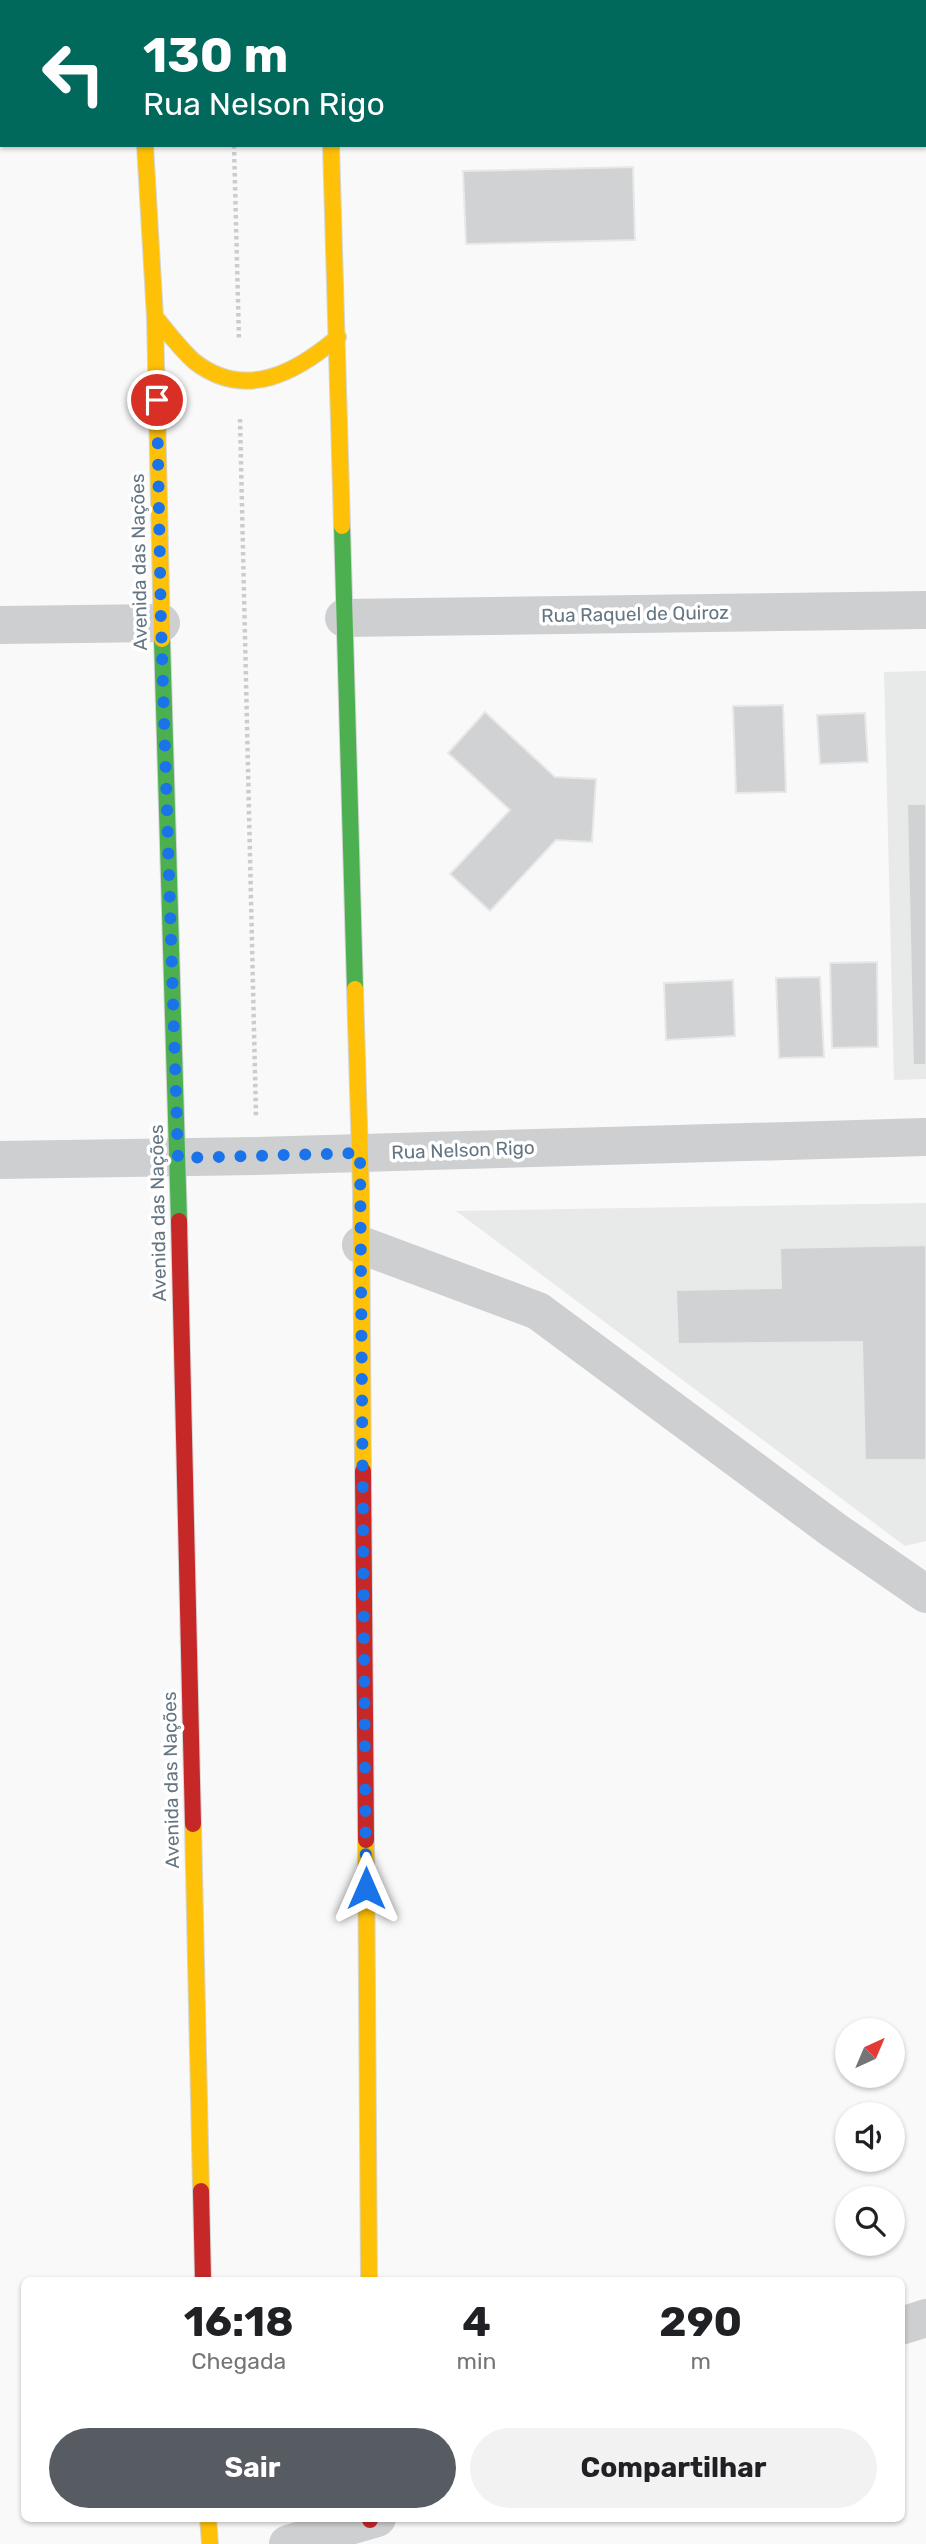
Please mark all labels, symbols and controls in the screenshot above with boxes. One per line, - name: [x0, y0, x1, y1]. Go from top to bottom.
- text: 130 m: [143, 26, 288, 84]
- icon: left: [28, 28, 119, 119]
- text: Rua Nelson Rigo: [143, 85, 385, 123]
- pin: [127, 370, 187, 430]
- icon: arrive: [138, 381, 176, 419]
- street label: Avenida das Nações: [126, 473, 152, 651]
- street label: Rua Raquel de Quiroz: [541, 601, 729, 627]
- street label: Avenida das Nações: [145, 1124, 171, 1302]
- street label: Rua Nelson Rigo: [391, 1136, 535, 1164]
- street label: Avenida das Nações: [158, 1691, 184, 1869]
- position arrow: [329, 1851, 403, 1925]
- north arrow: [835, 2018, 905, 2088]
- map controls: [835, 2018, 905, 2256]
- button: sound: [835, 2102, 905, 2172]
- button: search: [835, 2186, 905, 2256]
- text: 16:18: [184, 2297, 294, 2347]
- text: 4: [462, 2297, 491, 2347]
- text: 290: [659, 2297, 742, 2347]
- text: Chegada: [191, 2347, 286, 2375]
- text: min: [457, 2347, 496, 2375]
- text: m: [691, 2347, 711, 2375]
- button: Sair: [49, 2428, 456, 2508]
- button: Compartilhar: [470, 2428, 877, 2508]

